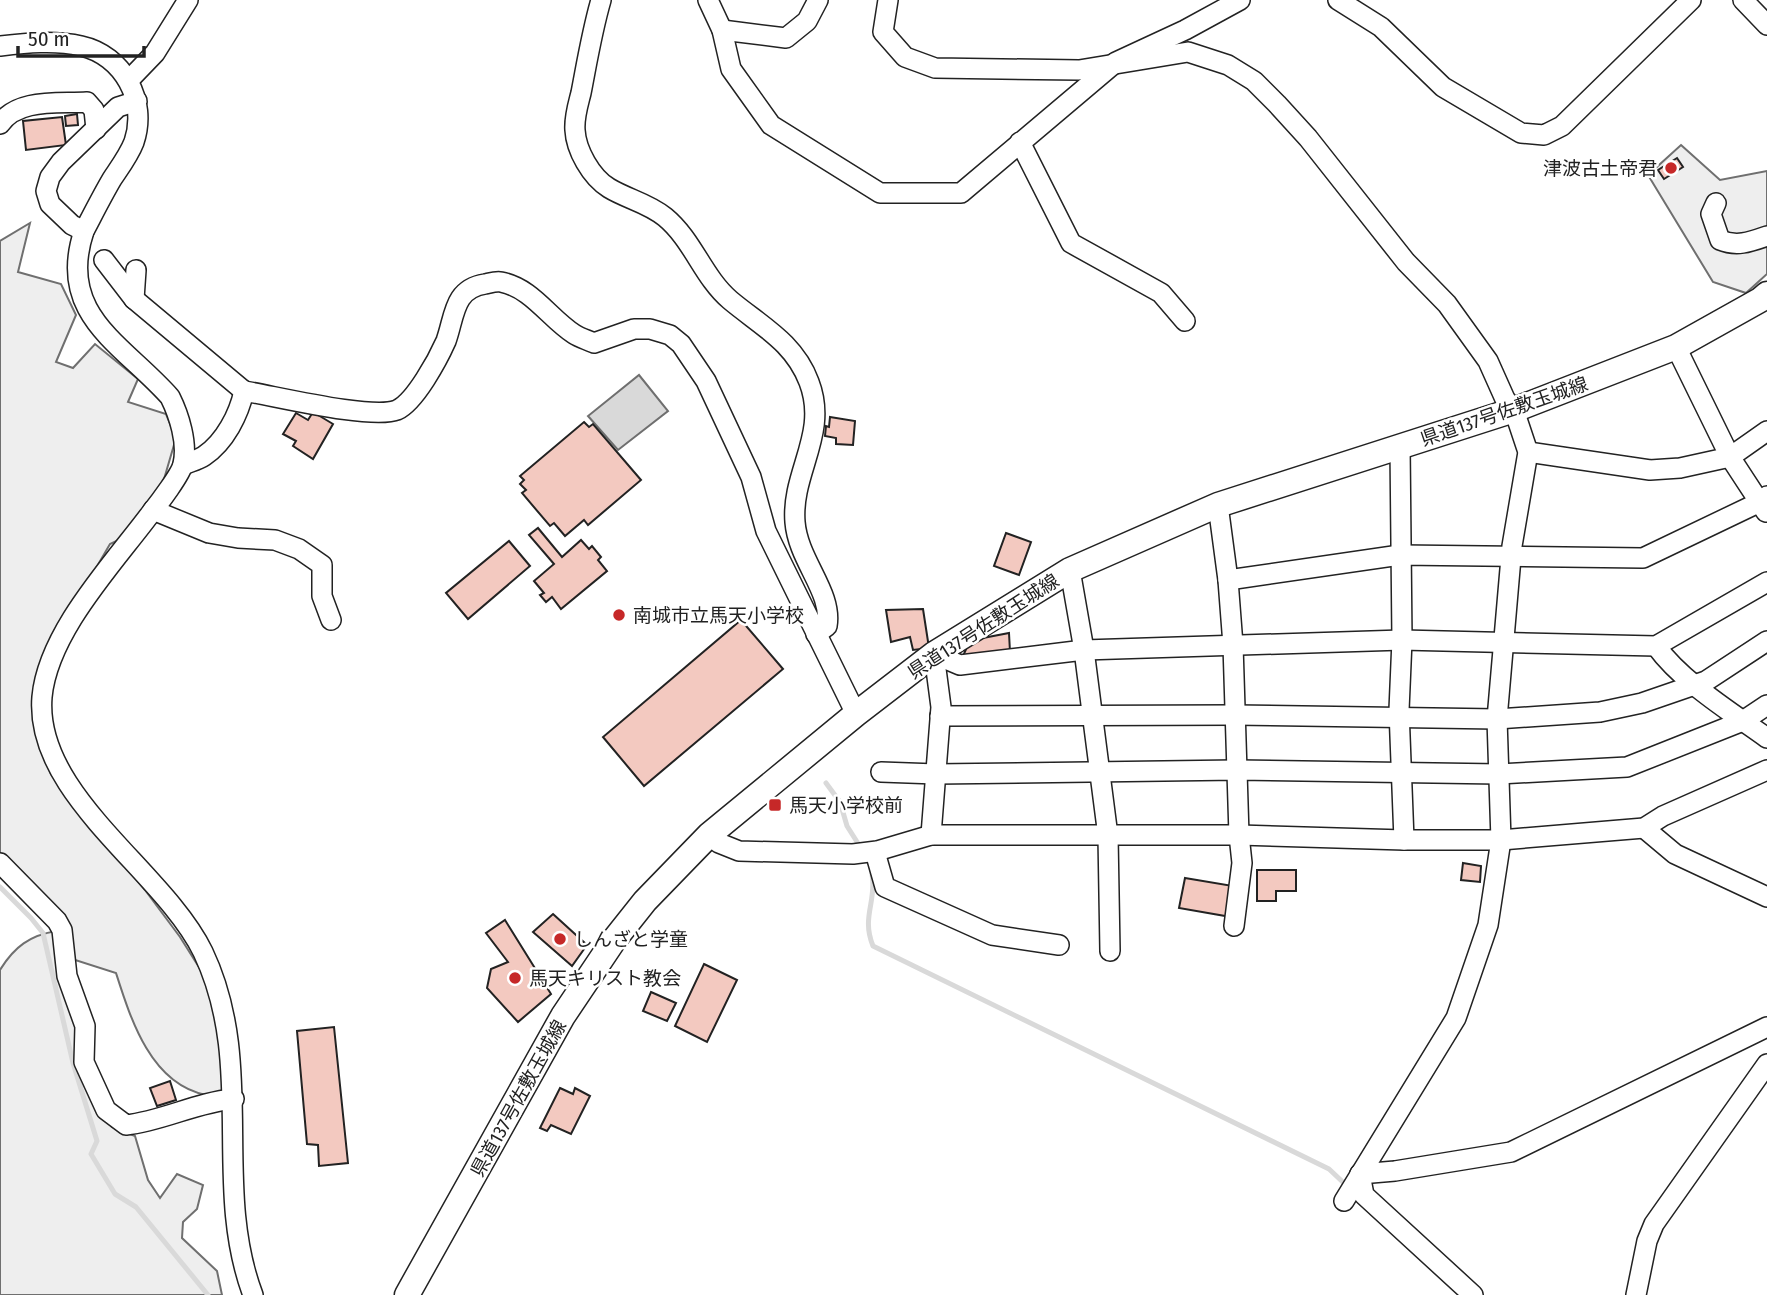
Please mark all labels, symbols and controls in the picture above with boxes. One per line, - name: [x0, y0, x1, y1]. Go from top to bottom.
- scale bar: [18, 14, 144, 58]
- text: 50 m: [28, 26, 70, 52]
- place label: 津波古土帝君: [1543, 157, 1657, 180]
- marker: 津波古土帝君: [1663, 160, 1679, 176]
- street label: 県道137号佐敷玉城線: [1417, 372, 1591, 451]
- street label: 県道137号佐敷玉城線: [903, 569, 1063, 684]
- place label: 南城市立馬天小学校: [633, 604, 804, 627]
- marker: 南城市立馬天小学校: [611, 607, 627, 623]
- place label: 馬天小学校前: [789, 794, 903, 817]
- marker: 馬天小学校前: [767, 797, 783, 813]
- place label: しんざと学童: [574, 928, 688, 951]
- marker: しんざと学童: [552, 931, 568, 947]
- place label: 馬天キリスト教会: [529, 967, 681, 990]
- marker: 馬天キリスト教会: [507, 970, 523, 986]
- street label: 県道137号佐敷玉城線: [466, 1016, 571, 1181]

